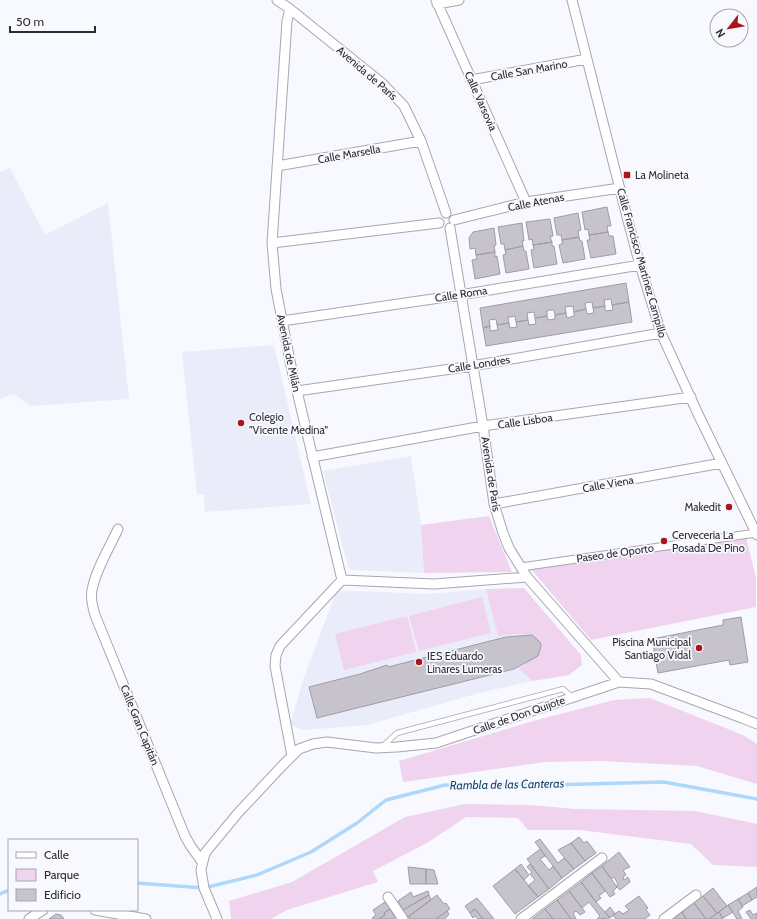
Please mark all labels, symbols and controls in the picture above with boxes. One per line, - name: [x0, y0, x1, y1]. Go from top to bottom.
- scale bar: [10, 8, 95, 34]
- north arrow: [709, 8, 749, 48]
- text: 50 m: [16, 14, 44, 29]
- text: N: [712, 26, 728, 40]
- street label: Avenida de París: [334, 43, 400, 103]
- street label: Calle San Marino: [489, 56, 569, 84]
- street label: Calle Varsovia: [462, 69, 501, 134]
- street label: Calle Marsella: [316, 141, 382, 166]
- place label: La Molineta: [635, 168, 690, 182]
- marker: La Molineta: [622, 170, 632, 180]
- street label: Calle Francisco Martínez Campillo: [614, 186, 670, 340]
- street label: Calle Atenas: [507, 190, 566, 214]
- street label: Calle Roma: [434, 283, 489, 305]
- street label: Avenida de Milán: [274, 313, 304, 393]
- street label: Calle Londres: [447, 352, 511, 376]
- place label: Colegio "Vicente Medina": [249, 410, 329, 437]
- street label: Calle Lisboa: [497, 410, 554, 432]
- marker: Colegio "Vicente Medina": [236, 418, 246, 428]
- street label: Avenida de París: [478, 436, 504, 513]
- street label: Calle Viena: [581, 472, 635, 495]
- place label: Makedit: [684, 500, 721, 514]
- marker: Makedit: [724, 502, 734, 512]
- place label: Cerveceria La Posada De Pino: [672, 528, 745, 555]
- marker: Cerveceria La Posada De Pino: [659, 536, 669, 546]
- street label: Paseo de Oporto: [575, 541, 655, 565]
- place label: Piscina Municipal Santiago Vidal: [612, 635, 691, 662]
- marker: Piscina Municipal Santiago Vidal: [694, 643, 704, 653]
- place label: IES Eduardo Linares Lumeras: [427, 649, 502, 676]
- marker: IES Eduardo Linares Lumeras: [414, 657, 424, 667]
- street label: Calle Gran Capitán: [117, 683, 163, 767]
- street label: Calle de Don Quijote: [471, 693, 567, 737]
- water label: Rambla de las Canteras: [450, 775, 565, 792]
- legend: [8, 839, 138, 911]
- text: Calle: [44, 847, 69, 862]
- text: Parque: [44, 867, 79, 882]
- text: Edificio: [44, 887, 81, 902]

